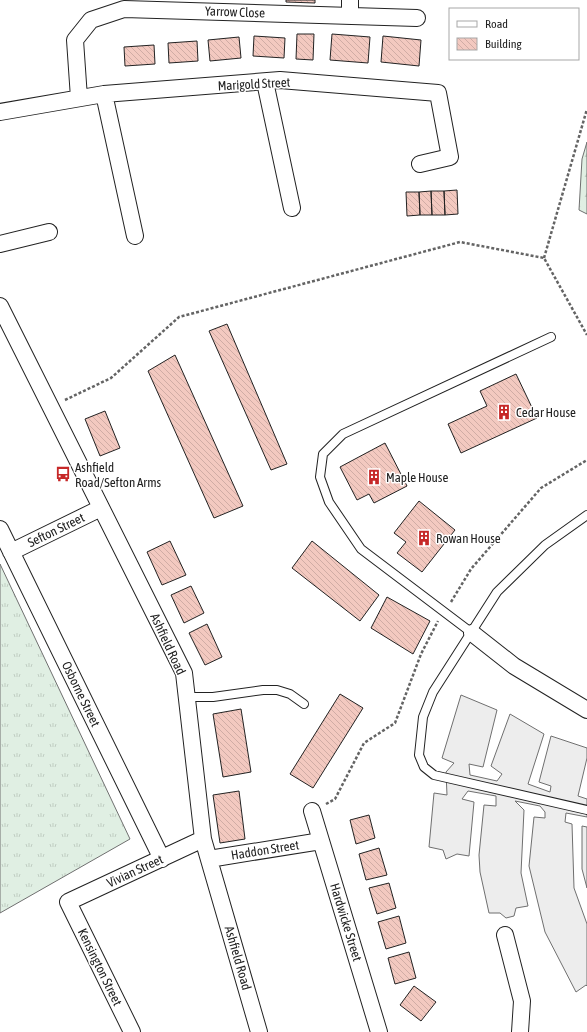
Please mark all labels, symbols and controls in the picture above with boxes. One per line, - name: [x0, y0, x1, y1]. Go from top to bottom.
- street label: Yarrow Close: [205, 3, 265, 21]
- legend: [449, 8, 579, 60]
- text: Road: [485, 17, 508, 31]
- text: Building: [485, 37, 523, 51]
- street label: Marigold Street: [217, 75, 291, 93]
- building icon: Cedar House: [495, 403, 513, 421]
- place label: Cedar House: [516, 405, 576, 420]
- place label: Ashfield Road/Sefton Arms: [75, 460, 162, 490]
- bus stop icon: Ashfield Road/Sefton Arms: [54, 465, 72, 483]
- building icon: Maple House: [365, 468, 383, 486]
- place label: Maple House: [386, 470, 448, 485]
- street label: Sefton Street: [25, 510, 87, 550]
- building icon: Rowan House: [415, 529, 433, 547]
- place label: Rowan House: [436, 531, 501, 546]
- street label: Ashfield Road: [147, 611, 189, 677]
- street label: Osborne Street: [59, 659, 103, 729]
- street label: Haddon Street: [230, 837, 300, 863]
- street label: Vivian Street: [104, 851, 166, 891]
- street label: Hardwicke Street: [327, 881, 365, 963]
- street label: Ashfield Road: [222, 924, 254, 992]
- street label: Kensington Street: [75, 926, 125, 1008]

